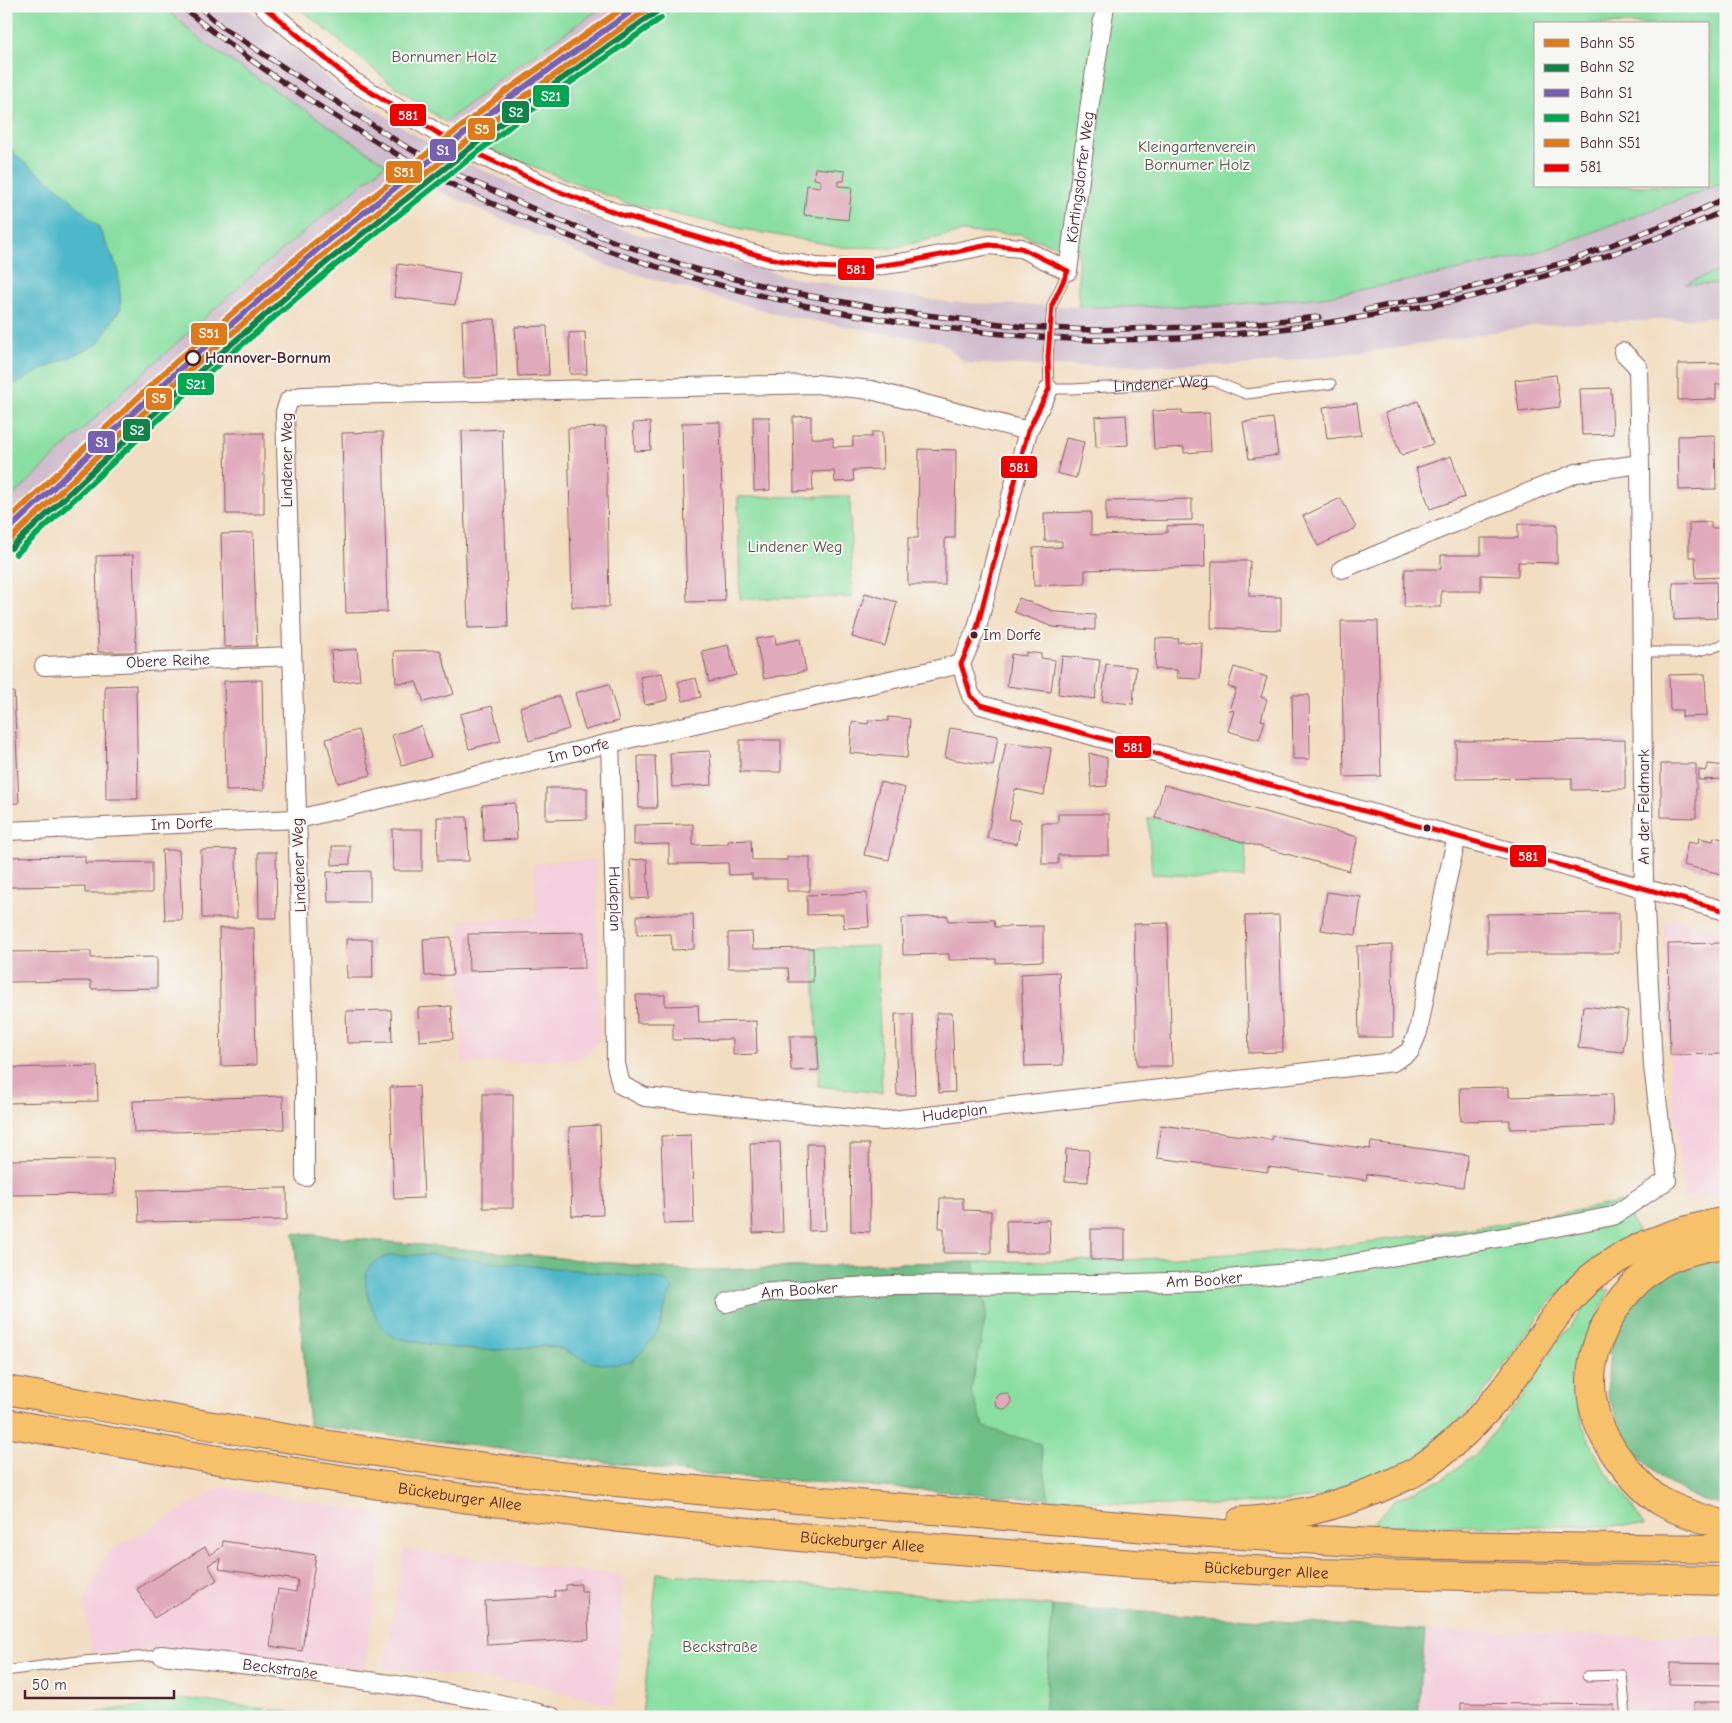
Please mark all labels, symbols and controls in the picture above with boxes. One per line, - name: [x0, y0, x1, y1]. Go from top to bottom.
- legend: [1534, 22, 1710, 188]
- text: Bahn S5: [1580, 34, 1635, 52]
- park label: Bornumer Holz: [391, 48, 497, 66]
- text: Bahn S2: [1580, 58, 1635, 76]
- line badge: S21: [532, 84, 570, 108]
- text: Bahn S1: [1580, 84, 1633, 102]
- text: S21: [541, 88, 561, 105]
- line badge: S2: [501, 100, 530, 124]
- line badge: 581: [389, 103, 427, 127]
- text: S2: [509, 104, 523, 121]
- text: 581: [398, 107, 418, 124]
- text: Bahn S21: [1580, 108, 1641, 126]
- street label: Körtingsdorfer Weg: [1063, 110, 1098, 244]
- line badge: S5: [467, 117, 496, 141]
- text: S5: [474, 121, 490, 138]
- text: Bahn S51: [1580, 134, 1641, 152]
- line badge: S1: [429, 138, 457, 162]
- park label: Kleingartenverein Bornumer Holz: [1138, 138, 1256, 174]
- text: S1: [436, 142, 450, 159]
- text: 581: [1580, 158, 1602, 176]
- line badge: S51: [385, 160, 423, 184]
- text: S51: [394, 164, 414, 181]
- line badge: 581: [837, 257, 875, 281]
- text: 581: [846, 261, 866, 278]
- line badge: S51: [190, 322, 228, 346]
- text: S51: [199, 325, 219, 342]
- place label: Hannover-Bornum: [205, 349, 331, 367]
- marker: Hannover-Bornum: [185, 350, 201, 366]
- line badge: S21: [177, 372, 215, 396]
- street label: Lindener Weg: [1113, 372, 1209, 396]
- text: S21: [186, 376, 206, 393]
- line badge: S5: [145, 387, 173, 411]
- text: S5: [151, 390, 167, 407]
- street label: Lindener Weg: [278, 413, 296, 507]
- line badge: S2: [122, 418, 151, 442]
- text: S2: [130, 422, 144, 439]
- line badge: S1: [87, 430, 116, 454]
- text: S1: [95, 434, 109, 451]
- line badge: 581: [1000, 455, 1038, 479]
- text: 581: [1009, 459, 1029, 476]
- park label: Lindener Weg: [748, 538, 842, 556]
- place label: Im Dorfe: [983, 626, 1042, 644]
- marker: Im Dorfe: [969, 630, 979, 640]
- street label: Obere Reihe: [126, 650, 210, 672]
- street label: Im Dorfe: [546, 735, 611, 767]
- line badge: 581: [1114, 735, 1152, 759]
- text: 581: [1123, 739, 1143, 756]
- street label: An der Feldmark: [1635, 749, 1653, 865]
- street label: Im Dorfe: [151, 814, 213, 834]
- street label: Lindener Weg: [288, 817, 310, 913]
- unlabelled marker: [1422, 823, 1432, 833]
- line badge: 581: [1509, 844, 1547, 868]
- text: 581: [1518, 848, 1538, 865]
- street label: Hudeplan: [605, 866, 624, 932]
- street label: Hudeplan: [921, 1100, 988, 1125]
- street label: Am Booker: [1166, 1268, 1244, 1291]
- street label: Am Booker: [761, 1279, 839, 1302]
- street label: Bückeburger Allee: [397, 1479, 523, 1514]
- street label: Bückeburger Allee: [799, 1528, 925, 1556]
- street label: Bückeburger Allee: [1204, 1559, 1329, 1582]
- park label: Beckstraße: [682, 1638, 758, 1656]
- street label: Beckstraße: [242, 1655, 319, 1683]
- scale bar: [25, 1668, 174, 1700]
- text: 50 m: [32, 1676, 67, 1694]

